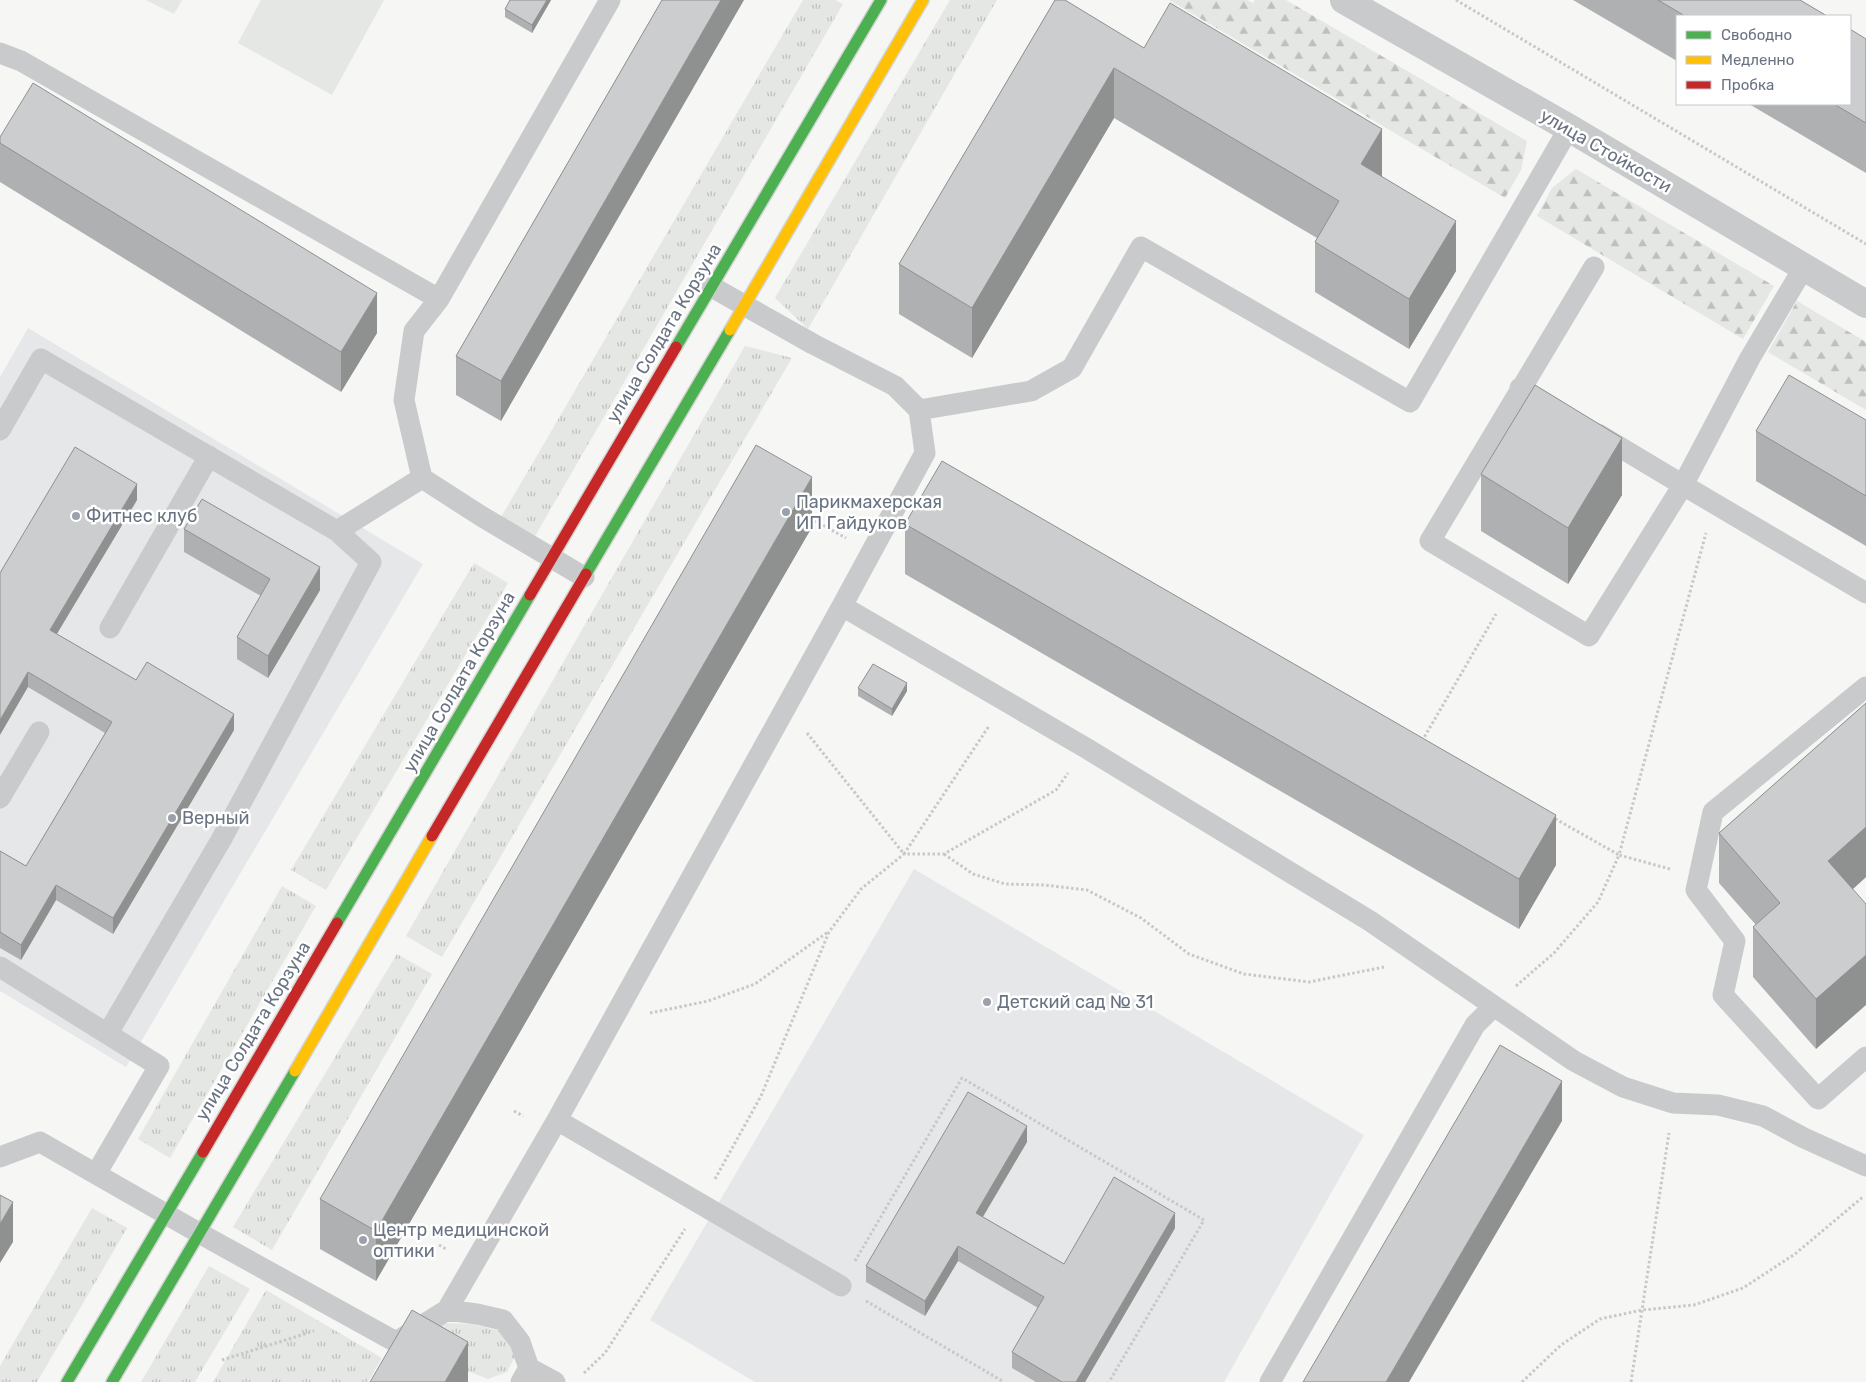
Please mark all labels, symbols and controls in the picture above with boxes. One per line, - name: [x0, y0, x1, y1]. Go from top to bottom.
- legend: [1676, 15, 1851, 105]
- text: Свободно: [1721, 26, 1792, 44]
- text: Медленно: [1721, 51, 1794, 69]
- text: Пробка: [1721, 76, 1774, 94]
- street label: улица Стойкости: [1536, 104, 1676, 198]
- street label: улица Солдата Корзуна: [602, 239, 726, 427]
- place label: Парикмахерская ИП Гайдуков: [796, 491, 942, 534]
- place label: Фитнес клуб: [86, 505, 197, 527]
- marker: Парикмахерская ИП Гайдуков: [780, 506, 792, 518]
- marker: Фитнес клуб: [70, 510, 82, 522]
- street label: улица Солдата Корзуна: [398, 588, 520, 776]
- place label: Верный: [182, 807, 250, 829]
- marker: Верный: [166, 812, 178, 824]
- street label: улица Солдата Корзуна: [191, 937, 315, 1125]
- place label: Детский сад № 31: [997, 991, 1153, 1013]
- marker: Детский сад № 31: [981, 996, 993, 1008]
- place label: Центр медицинской оптики: [373, 1219, 549, 1262]
- marker: Центр медицинской оптики: [357, 1234, 369, 1246]

